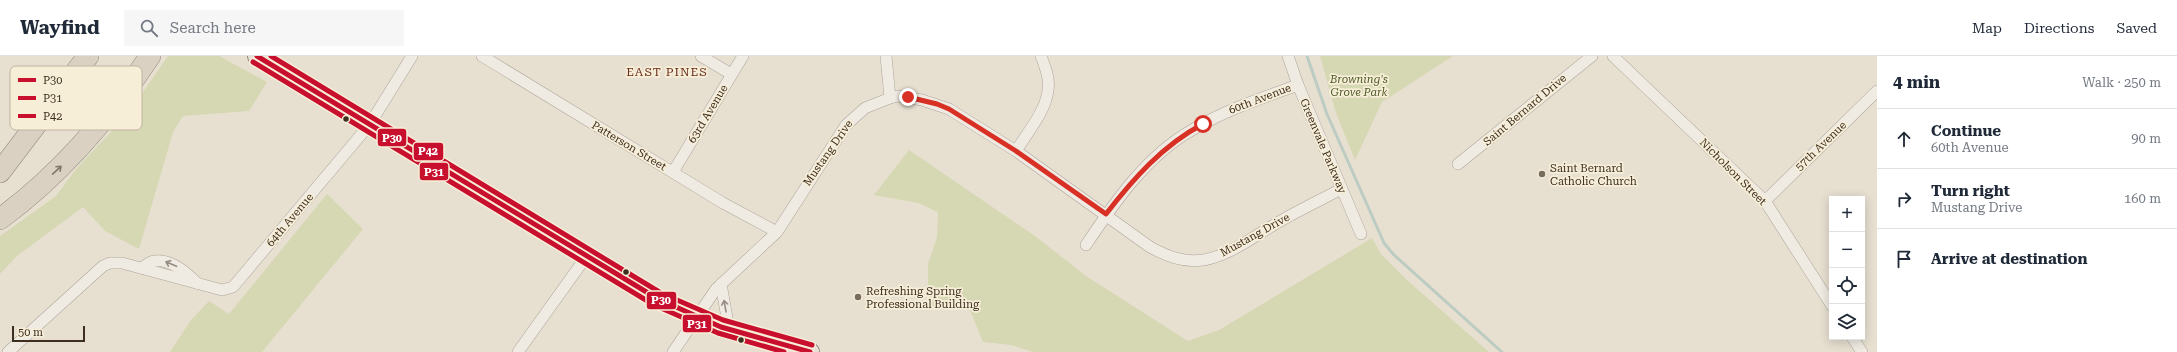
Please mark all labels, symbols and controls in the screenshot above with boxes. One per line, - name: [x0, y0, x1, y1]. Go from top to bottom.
- search box: [124, 10, 404, 46]
- text: Wayfind: [20, 16, 100, 39]
- icon: search: [138, 17, 160, 39]
- text: Search here: [170, 19, 256, 37]
- text: Map: [1972, 20, 2002, 36]
- text: Directions: [2024, 20, 2094, 36]
- text: Saved: [2116, 20, 2157, 36]
- district label: EAST PINES: [626, 65, 708, 79]
- legend: [10, 66, 142, 130]
- street label: Saint Bernard Drive: [1481, 71, 1569, 149]
- text: 4 min: [1893, 72, 1940, 92]
- park label: Browning's Grove Park: [1329, 73, 1388, 99]
- text: P30: [43, 74, 62, 87]
- text: Walk · 250 m: [2082, 75, 2161, 90]
- street label: 60th Avenue: [1227, 81, 1293, 117]
- street label: 63rd Avenue: [685, 82, 731, 146]
- route end: [899, 88, 917, 106]
- text: P31: [43, 92, 62, 105]
- street label: Greenvale Parkway: [1297, 97, 1349, 196]
- text: P42: [43, 110, 62, 123]
- unlabelled marker: [341, 114, 351, 124]
- route start: [1194, 115, 1212, 133]
- street label: Mustang Drive: [800, 118, 856, 188]
- street label: 57th Avenue: [1793, 118, 1849, 174]
- street label: Patterson Street: [589, 119, 669, 173]
- text: Continue: [1931, 122, 2001, 140]
- line badge: P30: [377, 128, 407, 147]
- icon: ahead: [1893, 128, 1915, 150]
- text: 90 m: [2131, 131, 2161, 146]
- text: P30: [382, 132, 402, 145]
- street label: Nicholson Street: [1697, 136, 1769, 208]
- text: 60th Avenue: [1931, 140, 2009, 155]
- line badge: P42: [413, 142, 444, 161]
- text: P42: [418, 145, 438, 158]
- line badge: P31: [419, 162, 449, 181]
- place label: Saint Bernard Catholic Church: [1550, 162, 1637, 188]
- one-way arrow: [52, 166, 62, 175]
- text: P31: [424, 166, 444, 179]
- marker: Saint Bernard Catholic Church: [1537, 169, 1547, 179]
- text: Turn right: [1931, 182, 2010, 200]
- icon: right: [1893, 188, 1915, 210]
- street label: 64th Avenue: [264, 191, 316, 249]
- text: 160 m: [2124, 191, 2161, 206]
- map controls: [1829, 196, 1865, 340]
- button: +: [1829, 196, 1865, 232]
- text: Mustang Drive: [1931, 200, 2022, 215]
- street label: Mustang Drive: [1218, 211, 1292, 259]
- button: −: [1829, 232, 1865, 268]
- icon: arrive: [1893, 248, 1915, 270]
- text: Arrive at destination: [1931, 250, 2087, 268]
- one-way arrow: [165, 260, 177, 268]
- unlabelled marker: [621, 267, 631, 277]
- button: locate: [1829, 268, 1865, 304]
- place label: Refreshing Spring Professional Building: [866, 285, 980, 311]
- line badge: P30: [646, 291, 677, 310]
- marker: Refreshing Spring Professional Building: [853, 292, 863, 302]
- text: P30: [651, 294, 671, 307]
- one-way arrow: [721, 300, 729, 313]
- button: layers: [1829, 304, 1865, 340]
- line badge: P31: [682, 314, 712, 333]
- text: P31: [687, 318, 707, 331]
- scale bar: [12, 324, 85, 343]
- text: 50 m: [18, 326, 43, 339]
- unlabelled marker: [736, 335, 746, 345]

